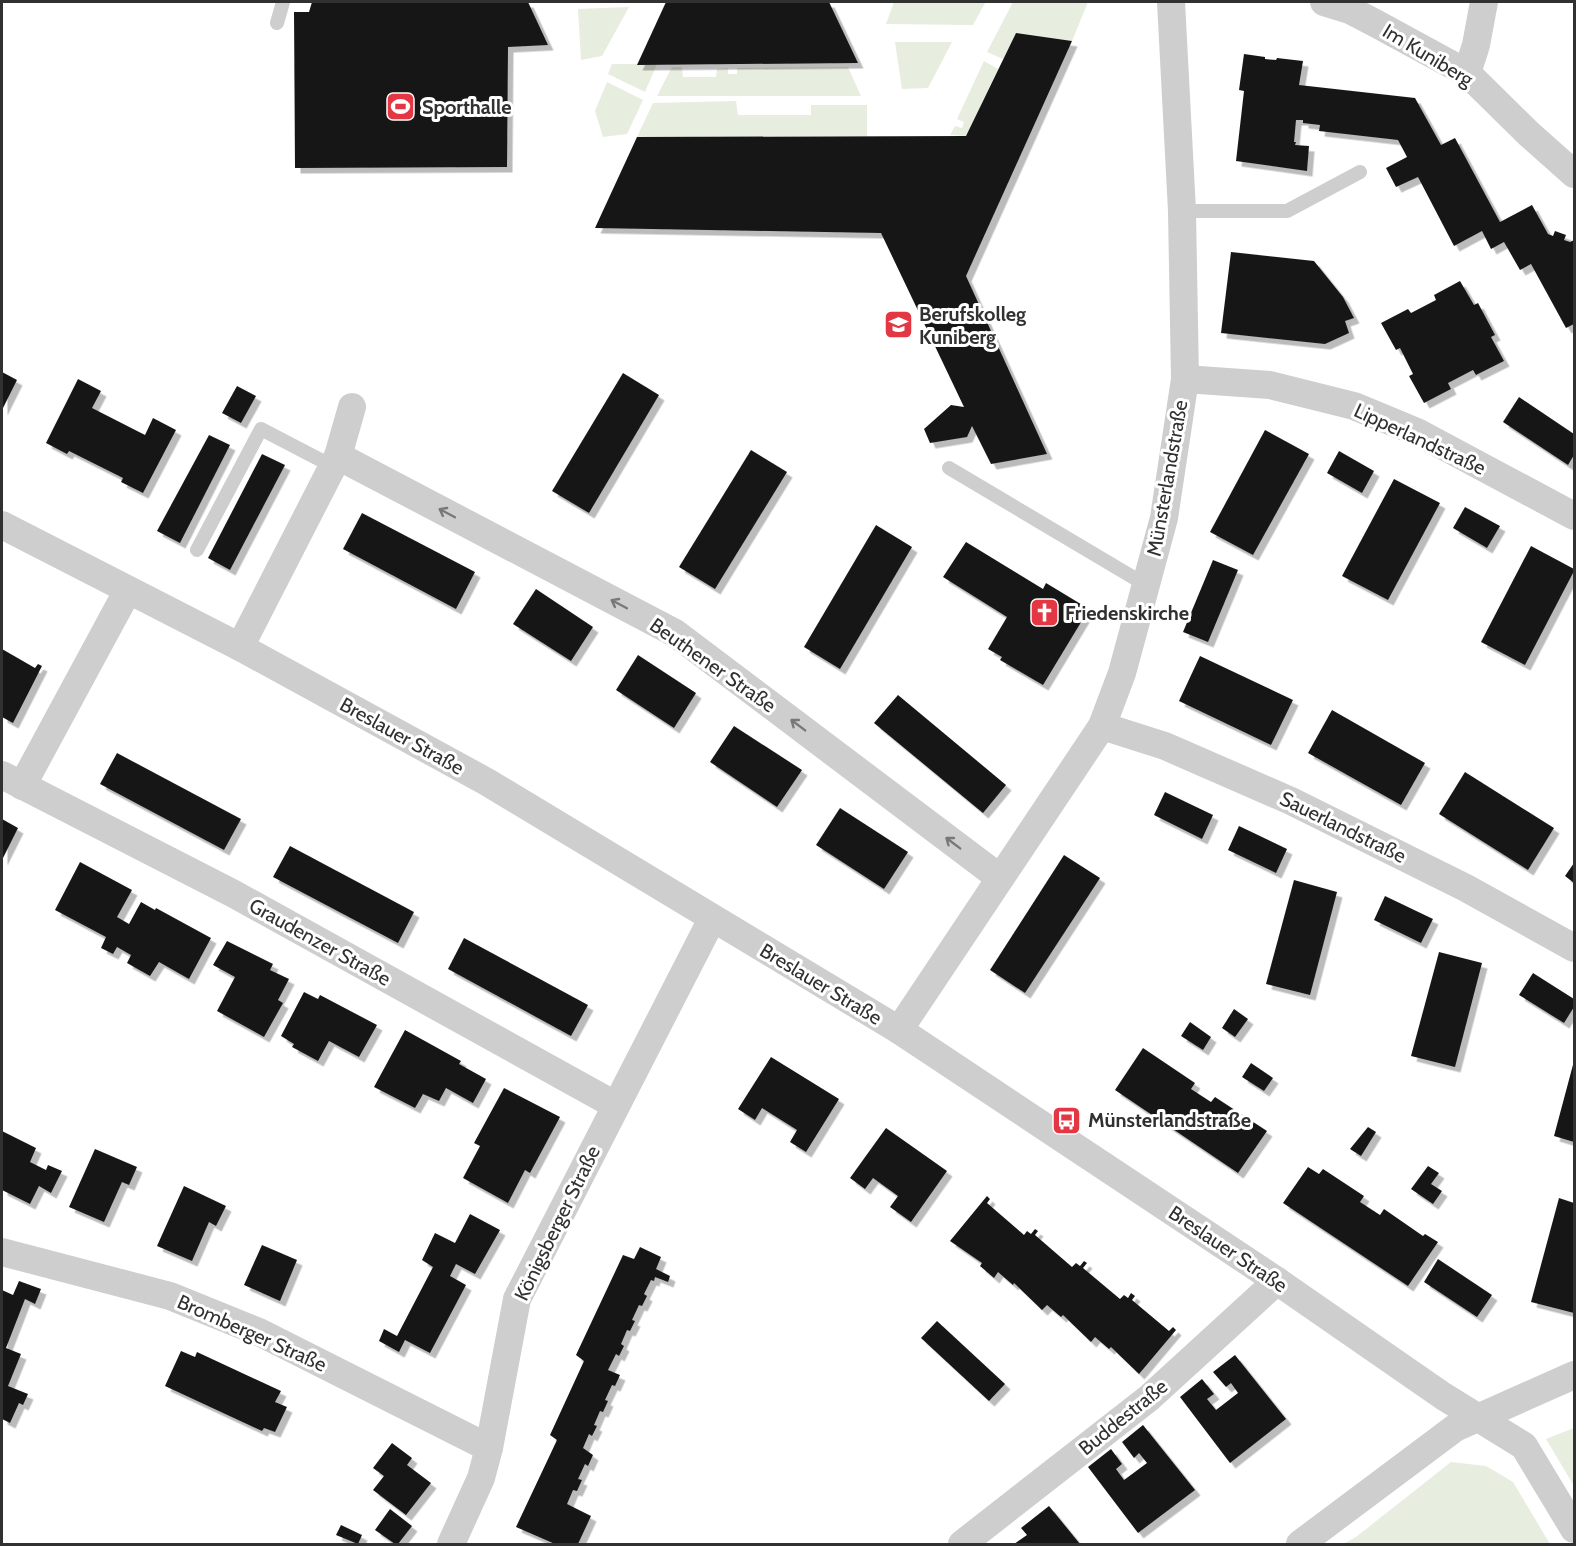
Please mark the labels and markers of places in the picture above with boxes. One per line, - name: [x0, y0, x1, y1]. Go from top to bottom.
- sports icon: Sporthalle: [385, 91, 417, 123]
- place label: Sporthalle: [422, 95, 512, 119]
- place label: Berufskolleg Kuniberg: [919, 302, 1026, 349]
- school or university icon: Berufskolleg Kuniberg: [882, 309, 914, 341]
- church icon: Friedenskirche: [1028, 597, 1060, 629]
- place label: Friedenskirche: [1065, 601, 1189, 625]
- bus stop icon: Münsterlandstraße: [1051, 1104, 1083, 1136]
- place label: Münsterlandstraße: [1088, 1108, 1251, 1132]

